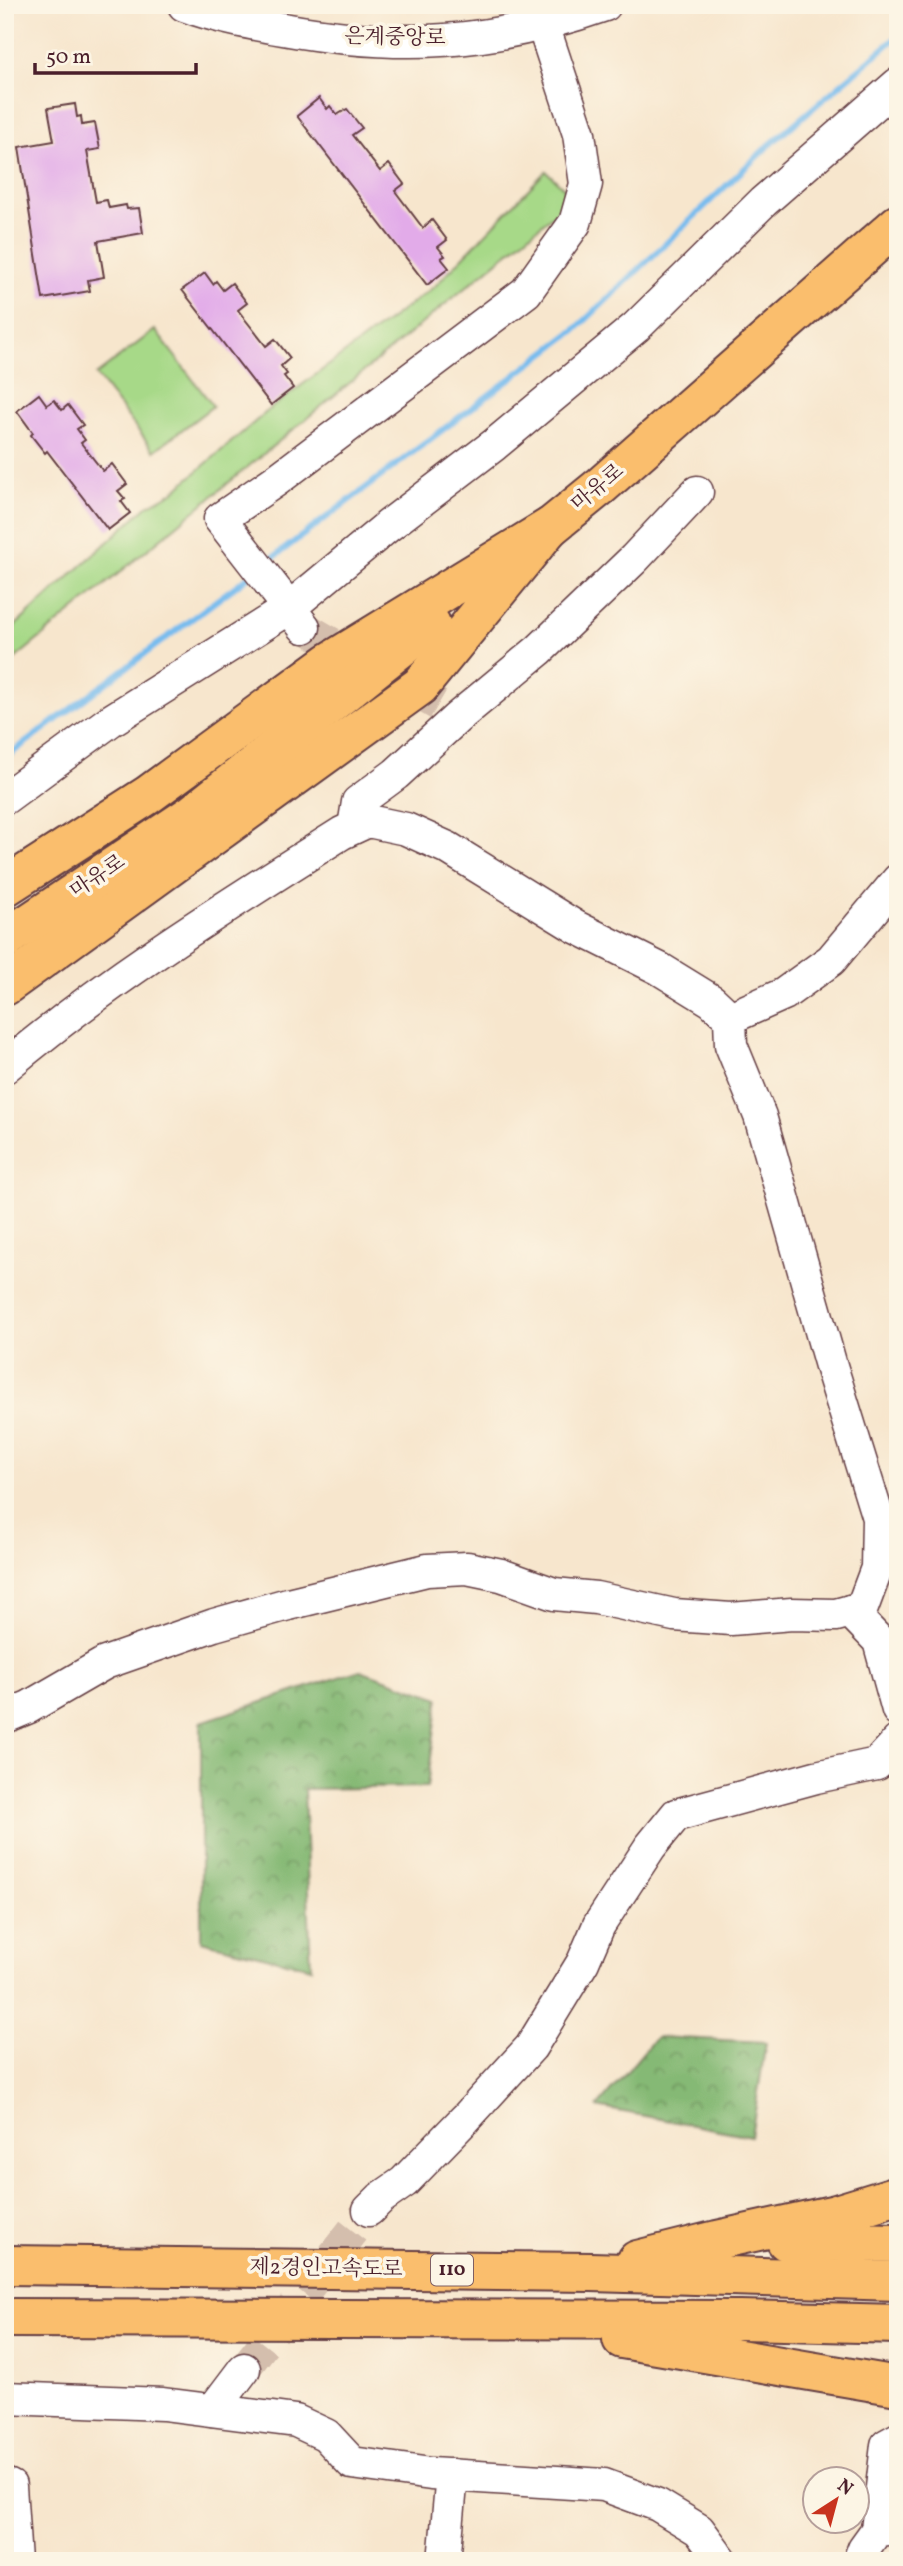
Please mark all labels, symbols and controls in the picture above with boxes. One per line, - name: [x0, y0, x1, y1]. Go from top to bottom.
- street label: 은계중앙로: [344, 23, 446, 53]
- scale bar: [35, 32, 196, 76]
- text: 50 m: [46, 43, 91, 72]
- street label: 마유로: [565, 457, 631, 519]
- street label: 마유로: [65, 848, 131, 906]
- street label: 제2경인고속도로: [249, 2253, 403, 2285]
- road number: 110: [431, 2254, 473, 2286]
- north arrow: [802, 2464, 872, 2534]
- text: N: [832, 2473, 858, 2503]

